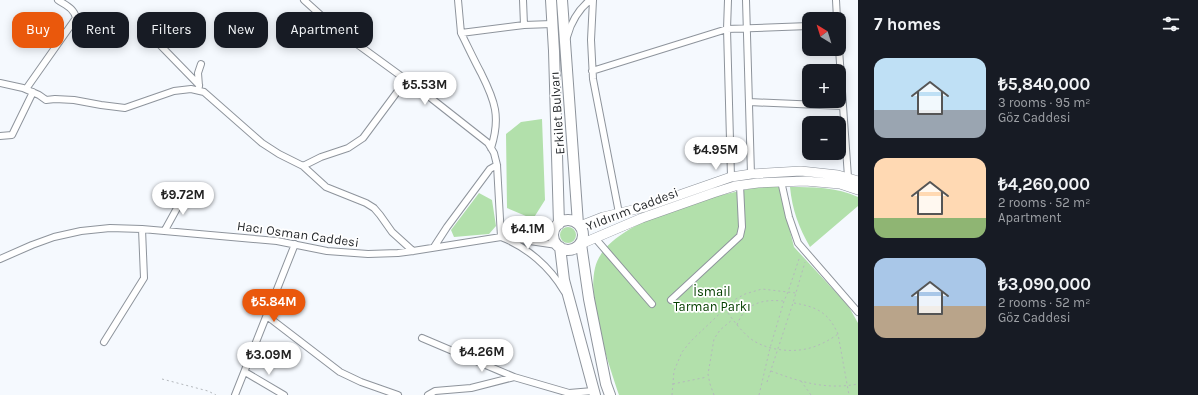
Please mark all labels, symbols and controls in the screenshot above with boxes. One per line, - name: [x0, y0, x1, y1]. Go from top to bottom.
- chip: Buy: [12, 12, 64, 48]
- chip: Rent: [72, 12, 129, 48]
- chip: Filters: [137, 12, 206, 48]
- chip: New: [214, 12, 268, 48]
- chip: Apartment: [276, 12, 373, 48]
- north arrow: [802, 12, 846, 56]
- map controls: [802, 12, 846, 160]
- icon: filters: [1160, 13, 1182, 35]
- text: 7 homes: [874, 14, 941, 34]
- button: +: [802, 64, 846, 108]
- street label: Erkilet Bulvarı: [547, 71, 567, 155]
- pin: ₺5.53M: [392, 72, 458, 106]
- icon: home: [906, 74, 954, 122]
- text: ₺5,840,000: [998, 74, 1090, 94]
- text: ₺5.53M: [403, 77, 447, 92]
- text: 3 rooms · 95 m²: [998, 95, 1091, 110]
- text: Göz Caddesi: [998, 110, 1071, 125]
- button: −: [802, 116, 846, 160]
- pin: ₺4.95M: [683, 137, 749, 171]
- text: ₺4.95M: [694, 142, 738, 157]
- icon: home: [906, 174, 954, 222]
- text: ₺4,260,000: [998, 174, 1090, 194]
- pin: ₺9.72M: [150, 182, 216, 216]
- street label: Yıldırım Caddesi: [584, 184, 680, 234]
- text: ₺9.72M: [161, 187, 205, 202]
- text: 2 rooms · 52 m²: [998, 195, 1090, 210]
- text: Apartment: [998, 210, 1061, 225]
- pin: ₺4.1M: [500, 216, 556, 250]
- street label: Hacı Osman Caddesi: [236, 218, 360, 250]
- text: ₺4.1M: [511, 221, 545, 236]
- icon: home: [906, 274, 954, 322]
- text: ₺3,090,000: [998, 274, 1091, 294]
- park label: İsmail Tarman Parkı: [673, 284, 751, 314]
- pin: ₺5.84M: [241, 289, 307, 323]
- text: ₺5.84M: [251, 294, 297, 309]
- text: 2 rooms · 52 m²: [998, 295, 1090, 310]
- text: Göz Caddesi: [998, 310, 1071, 325]
- pin: ₺4.26M: [449, 339, 515, 373]
- pin: ₺3.09M: [236, 342, 302, 376]
- text: ₺4.26M: [459, 344, 505, 359]
- text: ₺3.09M: [246, 347, 292, 362]

